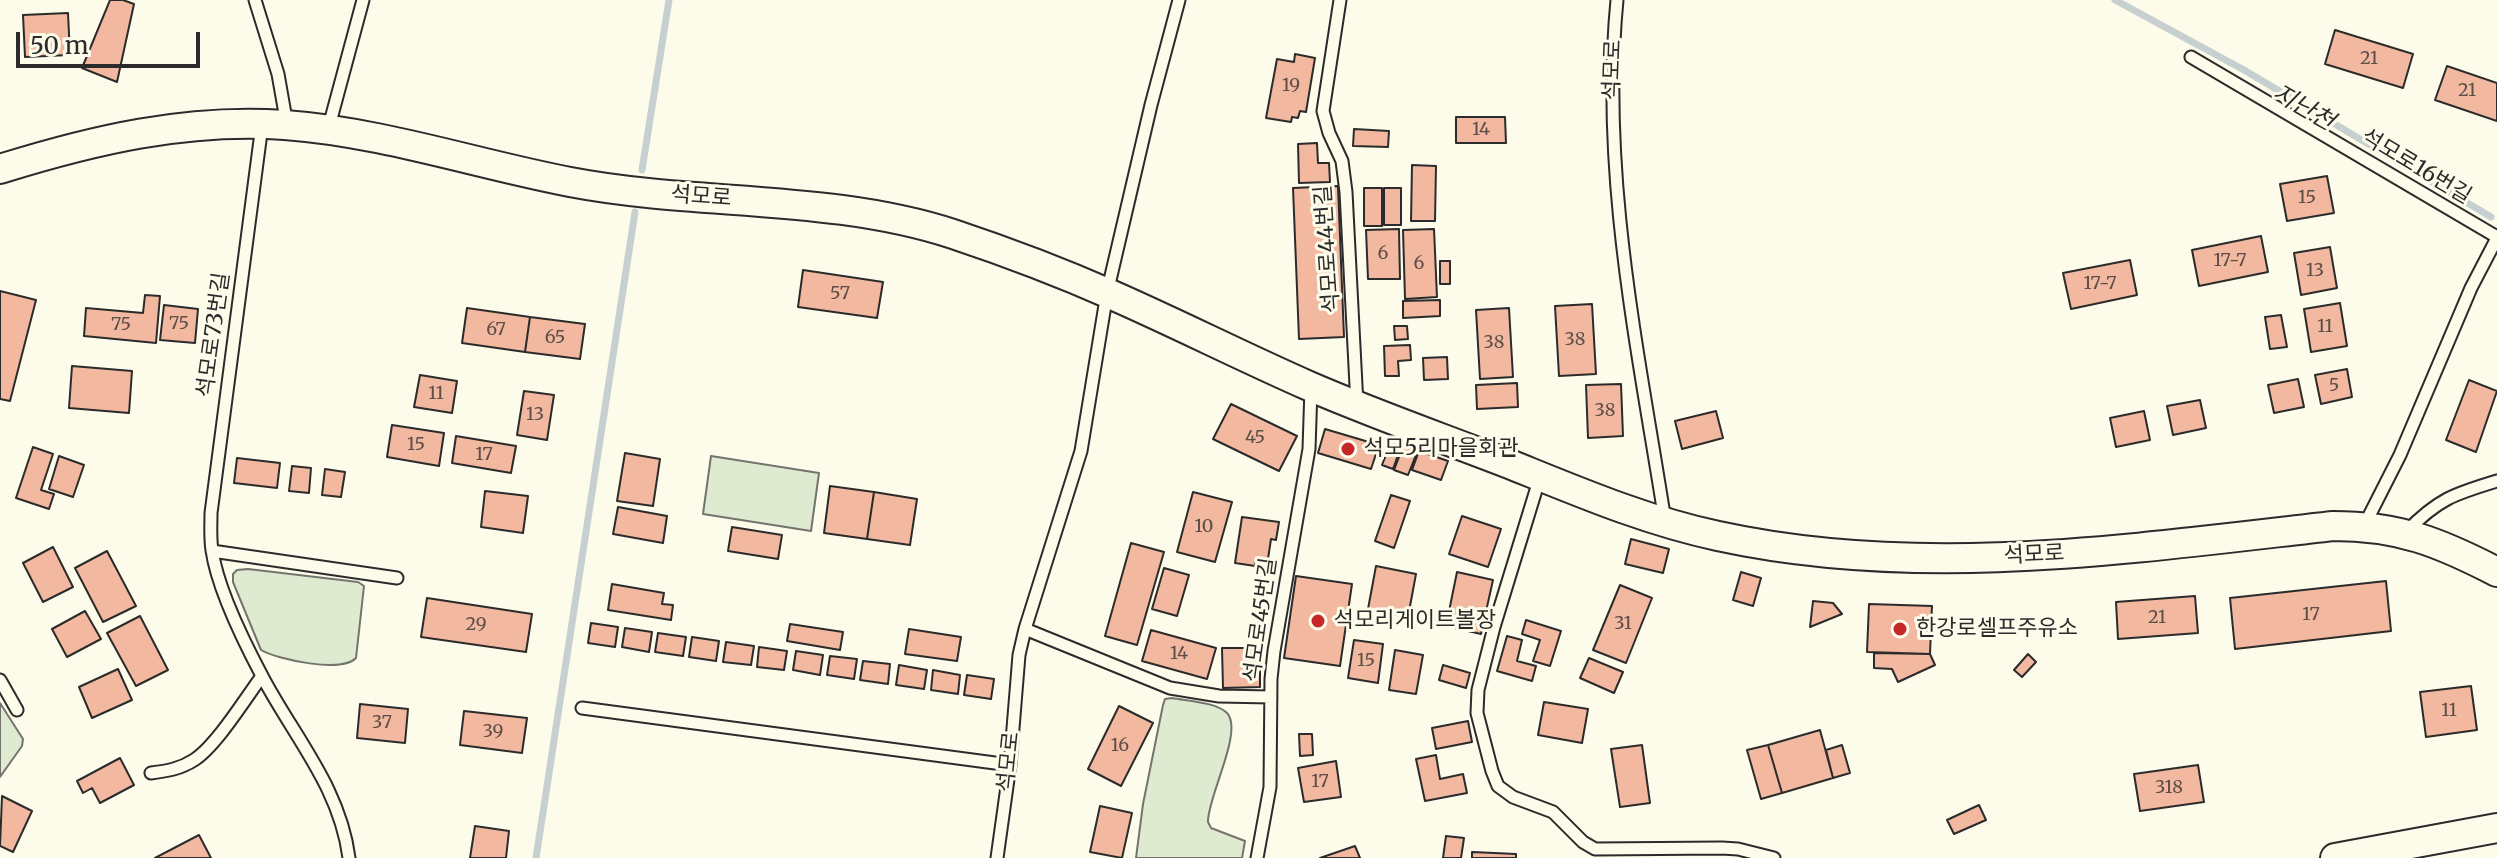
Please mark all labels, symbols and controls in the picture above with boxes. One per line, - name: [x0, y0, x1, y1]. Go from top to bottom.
- scale bar: [20, 16, 204, 66]
- text: 50 m: [30, 30, 89, 61]
- street label: 석모로: [1599, 39, 1627, 101]
- house number: 21: [2360, 48, 2378, 70]
- house number: 19: [1282, 75, 1300, 97]
- water label: 지난천: [2267, 79, 2339, 137]
- house number: 21: [2458, 80, 2476, 102]
- house number: 14: [1472, 119, 1490, 141]
- street label: 석모로16번길: [2356, 124, 2476, 210]
- street label: 석모로: [670, 182, 732, 212]
- street label: 석모로44번길: [1310, 184, 1346, 314]
- house number: 15: [2298, 187, 2316, 209]
- house number: 6: [1378, 243, 1388, 265]
- house number: 17-7: [2213, 250, 2247, 272]
- house number: 6: [1414, 253, 1424, 275]
- house number: 13: [2306, 260, 2324, 282]
- street label: 석모로73번길: [192, 271, 236, 399]
- house number: 17-7: [2083, 273, 2117, 295]
- house number: 57: [830, 283, 850, 305]
- house number: 75: [169, 313, 189, 335]
- house number: 75: [111, 314, 131, 336]
- house number: 11: [2317, 316, 2333, 338]
- house number: 67: [486, 319, 506, 341]
- house number: 65: [545, 327, 565, 349]
- house number: 38: [1565, 329, 1585, 351]
- house number: 38: [1484, 332, 1504, 354]
- house number: 5: [2329, 375, 2339, 397]
- house number: 11: [428, 383, 444, 405]
- house number: 38: [1595, 400, 1615, 422]
- house number: 13: [526, 404, 544, 426]
- house number: 45: [1245, 427, 1265, 449]
- house number: 15: [407, 434, 425, 456]
- place label: 석모5리마을회관: [1364, 436, 1519, 462]
- marker: 석모5리마을회관: [1339, 440, 1357, 458]
- house number: 17: [475, 444, 493, 466]
- house number: 10: [1195, 516, 1213, 538]
- street label: 석모로: [2003, 540, 2065, 570]
- street label: 석모로45번길: [1239, 556, 1283, 684]
- house number: 17: [2302, 604, 2320, 626]
- house number: 21: [2148, 607, 2166, 629]
- place label: 석모리게이트볼장: [1334, 608, 1496, 634]
- marker: 석모리게이트볼장: [1309, 612, 1327, 630]
- house number: 31: [1614, 613, 1632, 635]
- house number: 29: [465, 614, 487, 636]
- place label: 한강로셀프주유소: [1916, 616, 2078, 642]
- marker: 한강로셀프주유소: [1891, 620, 1909, 638]
- house number: 14: [1170, 643, 1188, 665]
- house number: 15: [1357, 650, 1375, 672]
- house number: 11: [2441, 700, 2457, 722]
- house number: 37: [372, 712, 392, 734]
- house number: 39: [483, 721, 503, 743]
- street label: 석모로: [993, 730, 1025, 794]
- house number: 16: [1111, 735, 1129, 757]
- house number: 17: [1311, 771, 1329, 793]
- house number: 318: [2155, 777, 2183, 799]

